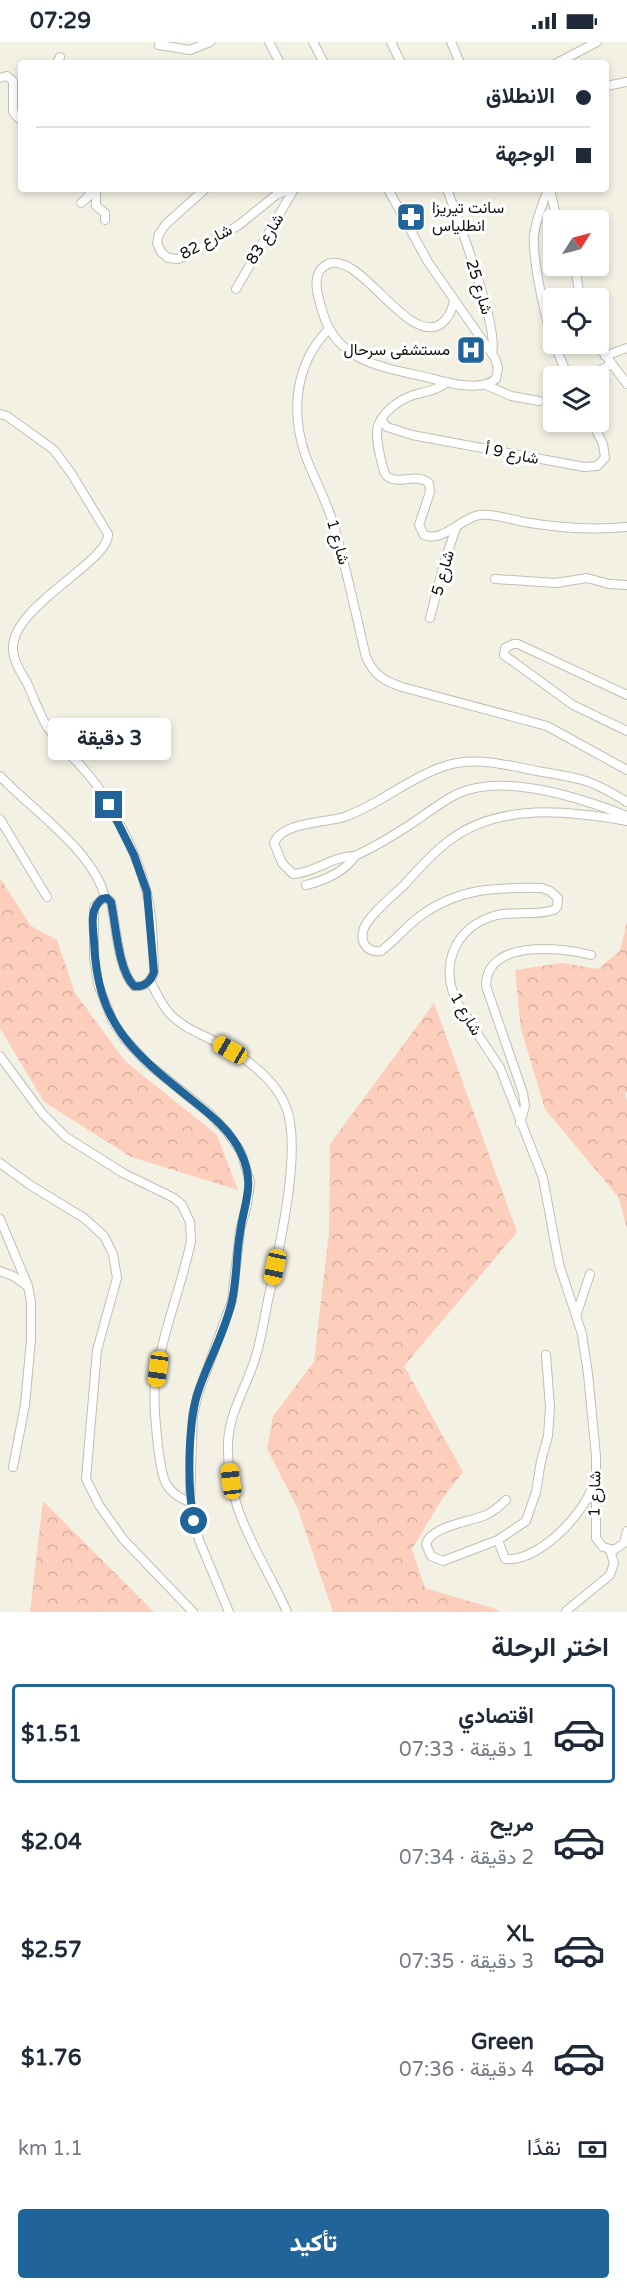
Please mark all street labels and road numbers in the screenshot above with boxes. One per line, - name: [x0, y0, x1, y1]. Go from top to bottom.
- street label: شارع 83: [242, 210, 289, 269]
- street label: شارع 82: [176, 220, 236, 265]
- street label: شارع 25: [460, 257, 497, 317]
- street label: شارع 9 أ: [483, 439, 541, 470]
- street label: شارع 1: [321, 517, 354, 567]
- street label: شارع 5: [427, 548, 460, 598]
- street label: شارع 1: [445, 989, 486, 1040]
- street label: شارع 1: [585, 1471, 606, 1517]

